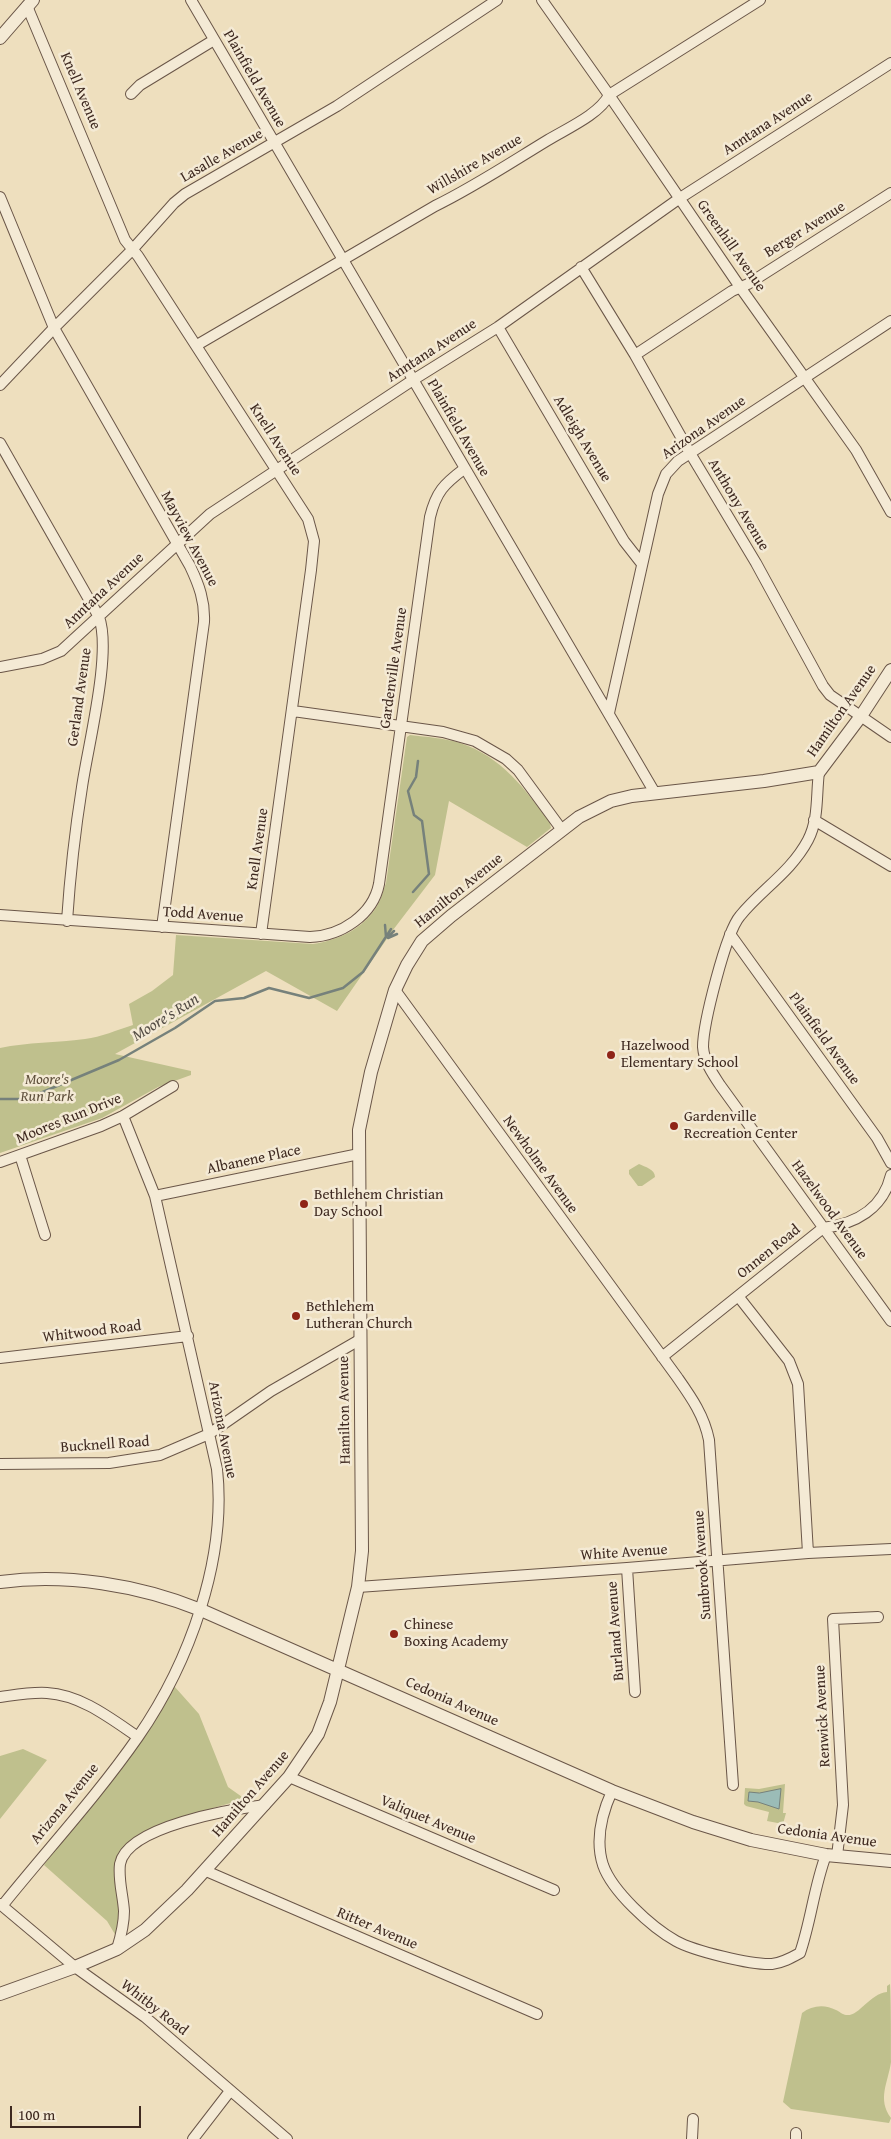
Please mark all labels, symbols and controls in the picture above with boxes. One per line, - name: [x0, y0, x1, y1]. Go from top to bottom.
- street label: Plainfield Avenue: [219, 27, 289, 131]
- street label: Knell Avenue: [56, 50, 104, 132]
- street label: Anntana Avenue: [720, 88, 816, 160]
- street label: Lasalle Avenue: [178, 125, 266, 187]
- street label: Willshire Avenue: [424, 131, 526, 199]
- street label: Greenhill Avenue: [693, 197, 769, 295]
- street label: Berger Avenue: [761, 198, 849, 262]
- street label: Anntana Avenue: [384, 315, 480, 387]
- street label: Plainfield Avenue: [423, 376, 493, 480]
- street label: Adleigh Avenue: [549, 392, 615, 486]
- street label: Arizona Avenue: [658, 392, 750, 464]
- street label: Knell Avenue: [245, 401, 305, 479]
- street label: Anthony Avenue: [703, 456, 773, 554]
- street label: Mayview Avenue: [156, 488, 222, 590]
- street label: Anntana Avenue: [60, 549, 148, 633]
- street label: Gardenville Avenue: [377, 606, 411, 730]
- street label: Gerland Avenue: [64, 647, 96, 747]
- street label: Hamilton Avenue: [804, 661, 880, 761]
- street label: Knell Avenue: [243, 807, 273, 891]
- street label: Hamilton Avenue: [411, 850, 507, 932]
- street label: Todd Avenue: [162, 903, 244, 927]
- street label: Plainfield Avenue: [784, 989, 864, 1089]
- water label: Moore's Run: [129, 990, 203, 1046]
- place label: Hazelwood Elementary School: [621, 1037, 739, 1072]
- marker: Hazelwood Elementary School: [605, 1049, 617, 1061]
- park label: Moore's Run Park: [21, 1071, 73, 1106]
- street label: Moores Run Drive: [14, 1090, 124, 1148]
- place label: Gardenville Recreation Center: [684, 1108, 797, 1143]
- street label: Newholme Avenue: [498, 1113, 582, 1217]
- marker: Gardenville Recreation Center: [668, 1120, 680, 1132]
- street label: Albanene Place: [205, 1141, 303, 1179]
- street label: Hazelwood Avenue: [787, 1157, 871, 1263]
- place label: Bethlehem Christian Day School: [314, 1186, 443, 1221]
- marker: Bethlehem Christian Day School: [298, 1198, 310, 1210]
- street label: Onnen Road: [734, 1221, 804, 1283]
- place label: Bethlehem Lutheran Church: [306, 1298, 413, 1333]
- marker: Bethlehem Lutheran Church: [290, 1310, 302, 1322]
- street label: Whitwood Road: [42, 1317, 142, 1347]
- street label: Hamilton Avenue: [335, 1356, 355, 1464]
- street label: Arizona Avenue: [204, 1380, 240, 1480]
- street label: Bucknell Road: [60, 1433, 150, 1457]
- street label: Sunbrook Avenue: [690, 1510, 716, 1620]
- street label: White Avenue: [580, 1541, 668, 1565]
- street label: Burland Avenue: [604, 1581, 628, 1681]
- place label: Chinese Boxing Academy: [404, 1616, 509, 1651]
- marker: Chinese Boxing Academy: [388, 1628, 400, 1640]
- street label: Renwick Avenue: [811, 1664, 835, 1768]
- street label: Cedonia Avenue: [403, 1673, 501, 1731]
- street label: Hamilton Avenue: [209, 1747, 293, 1841]
- street label: Arizona Avenue: [27, 1760, 103, 1848]
- street label: Valiquet Avenue: [377, 1792, 479, 1848]
- street label: Cedonia Avenue: [776, 1820, 878, 1852]
- street label: Ritter Avenue: [334, 1904, 420, 1954]
- street label: Whitby Road: [117, 1976, 191, 2040]
- scale bar: [12, 2096, 144, 2128]
- text: 100 m: [18, 2104, 55, 2125]

